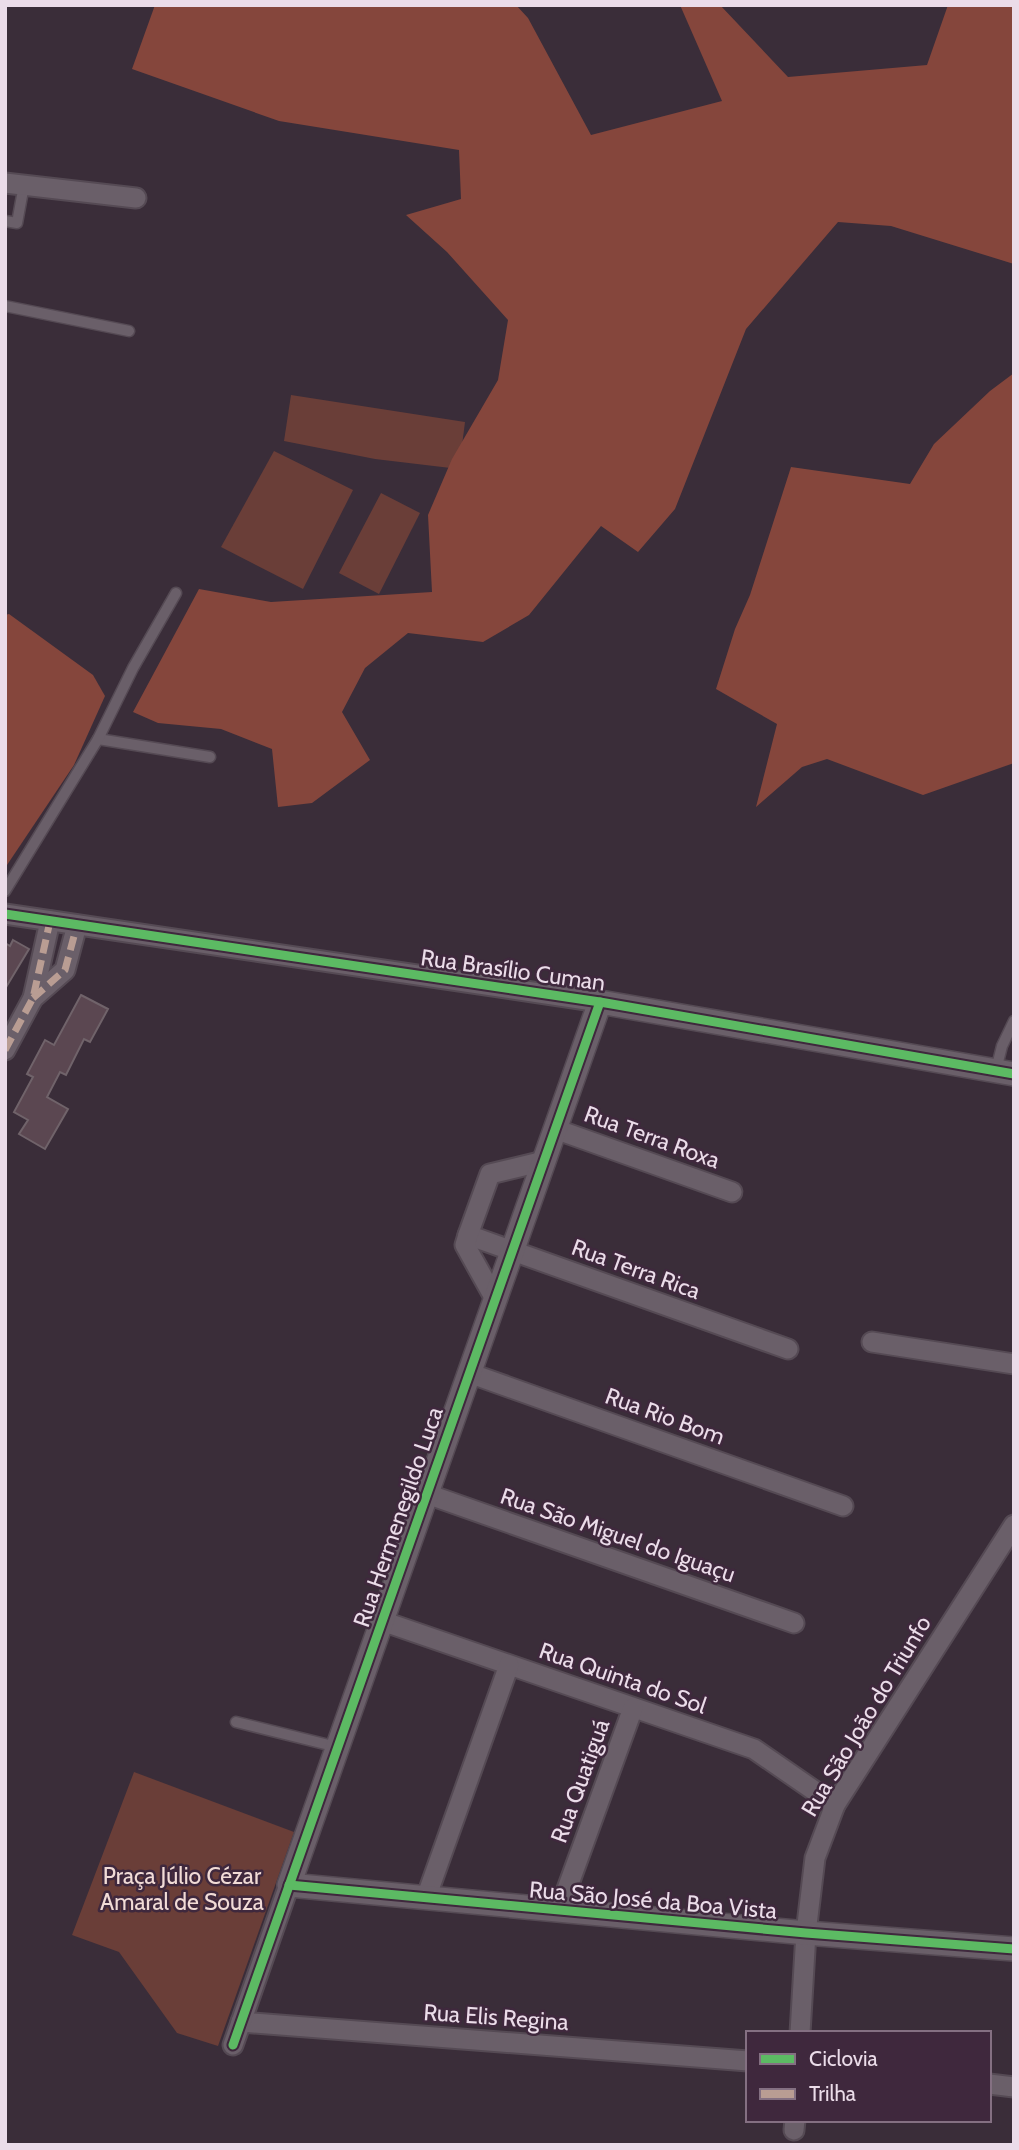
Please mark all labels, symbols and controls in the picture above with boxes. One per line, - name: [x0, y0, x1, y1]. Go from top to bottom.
- street label: Rua Brasílio Cuman: [419, 943, 607, 997]
- street label: Rua Terra Roxa: [580, 1100, 724, 1174]
- street label: Rua Terra Rica: [568, 1233, 704, 1305]
- street label: Rua Rio Bom: [602, 1381, 728, 1451]
- street label: Rua Hermenegildo Luca: [347, 1403, 449, 1631]
- street label: Rua São Miguel do Iguaçu: [497, 1482, 739, 1588]
- street label: Rua São João do Triunfo: [795, 1611, 937, 1821]
- street label: Rua Quinta do Sol: [536, 1636, 711, 1720]
- street label: Rua Quatiguá: [545, 1715, 615, 1847]
- park label: Praça Júlio Cézar Amaral de Souza: [100, 1862, 264, 1916]
- street label: Rua São José da Boa Vista: [528, 1875, 778, 1925]
- street label: Rua Elis Regina: [422, 1998, 570, 2036]
- legend: [746, 2031, 991, 2122]
- text: Ciclovia: [809, 2046, 878, 2071]
- text: Trilha: [809, 2081, 856, 2106]

